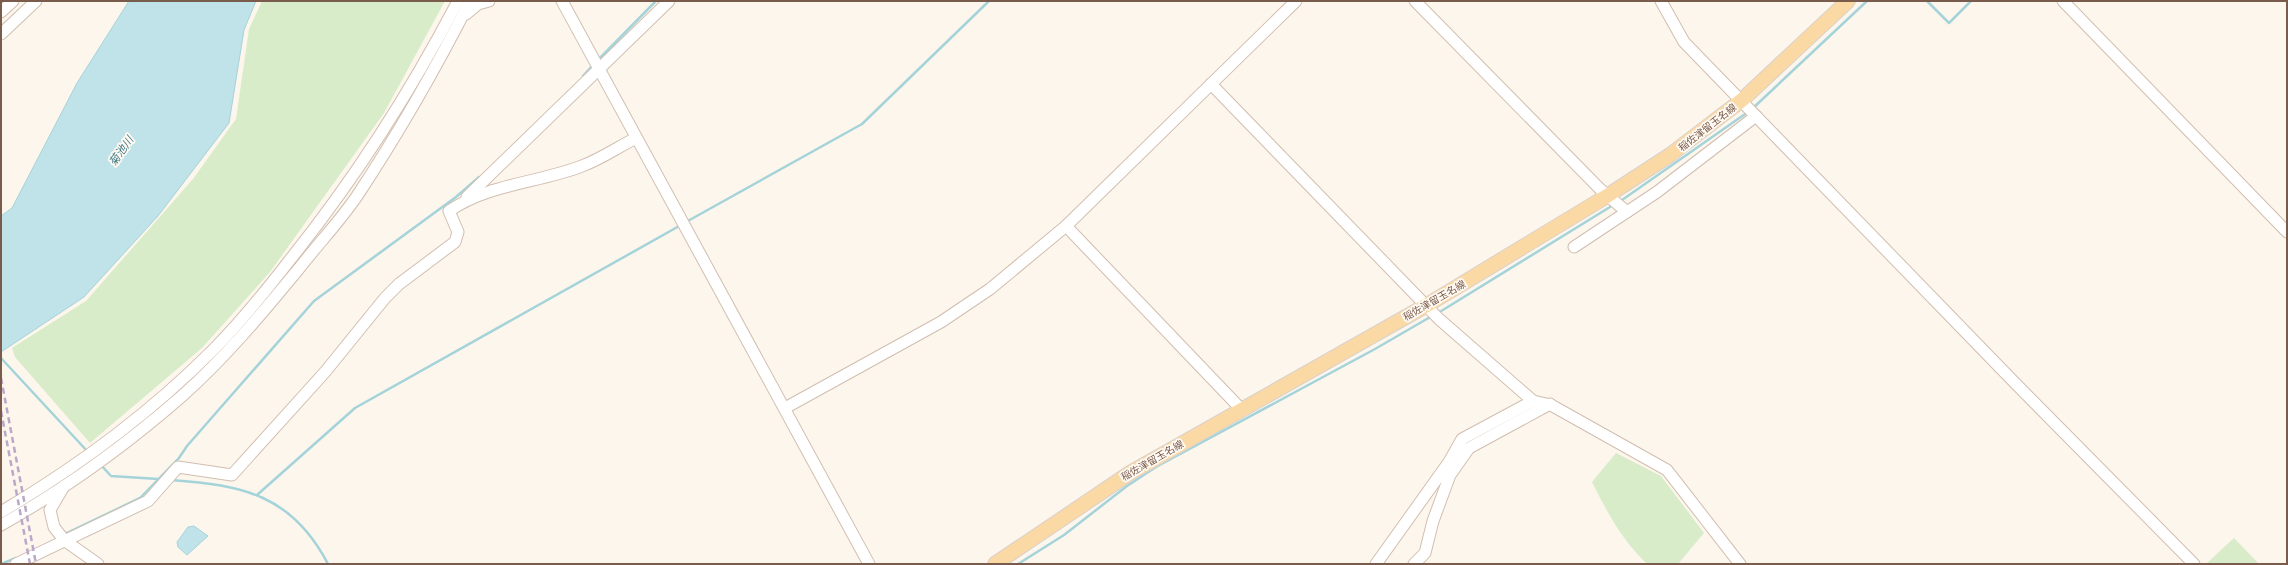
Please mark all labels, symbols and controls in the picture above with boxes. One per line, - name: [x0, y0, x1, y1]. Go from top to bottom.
- street label: 稲佐津留玉名線: [1676, 101, 1739, 154]
- water label: 菊池川: [106, 133, 137, 169]
- street label: 稲佐津留玉名線: [1401, 277, 1468, 324]
- street label: 稲佐津留玉名線: [1119, 437, 1186, 484]

